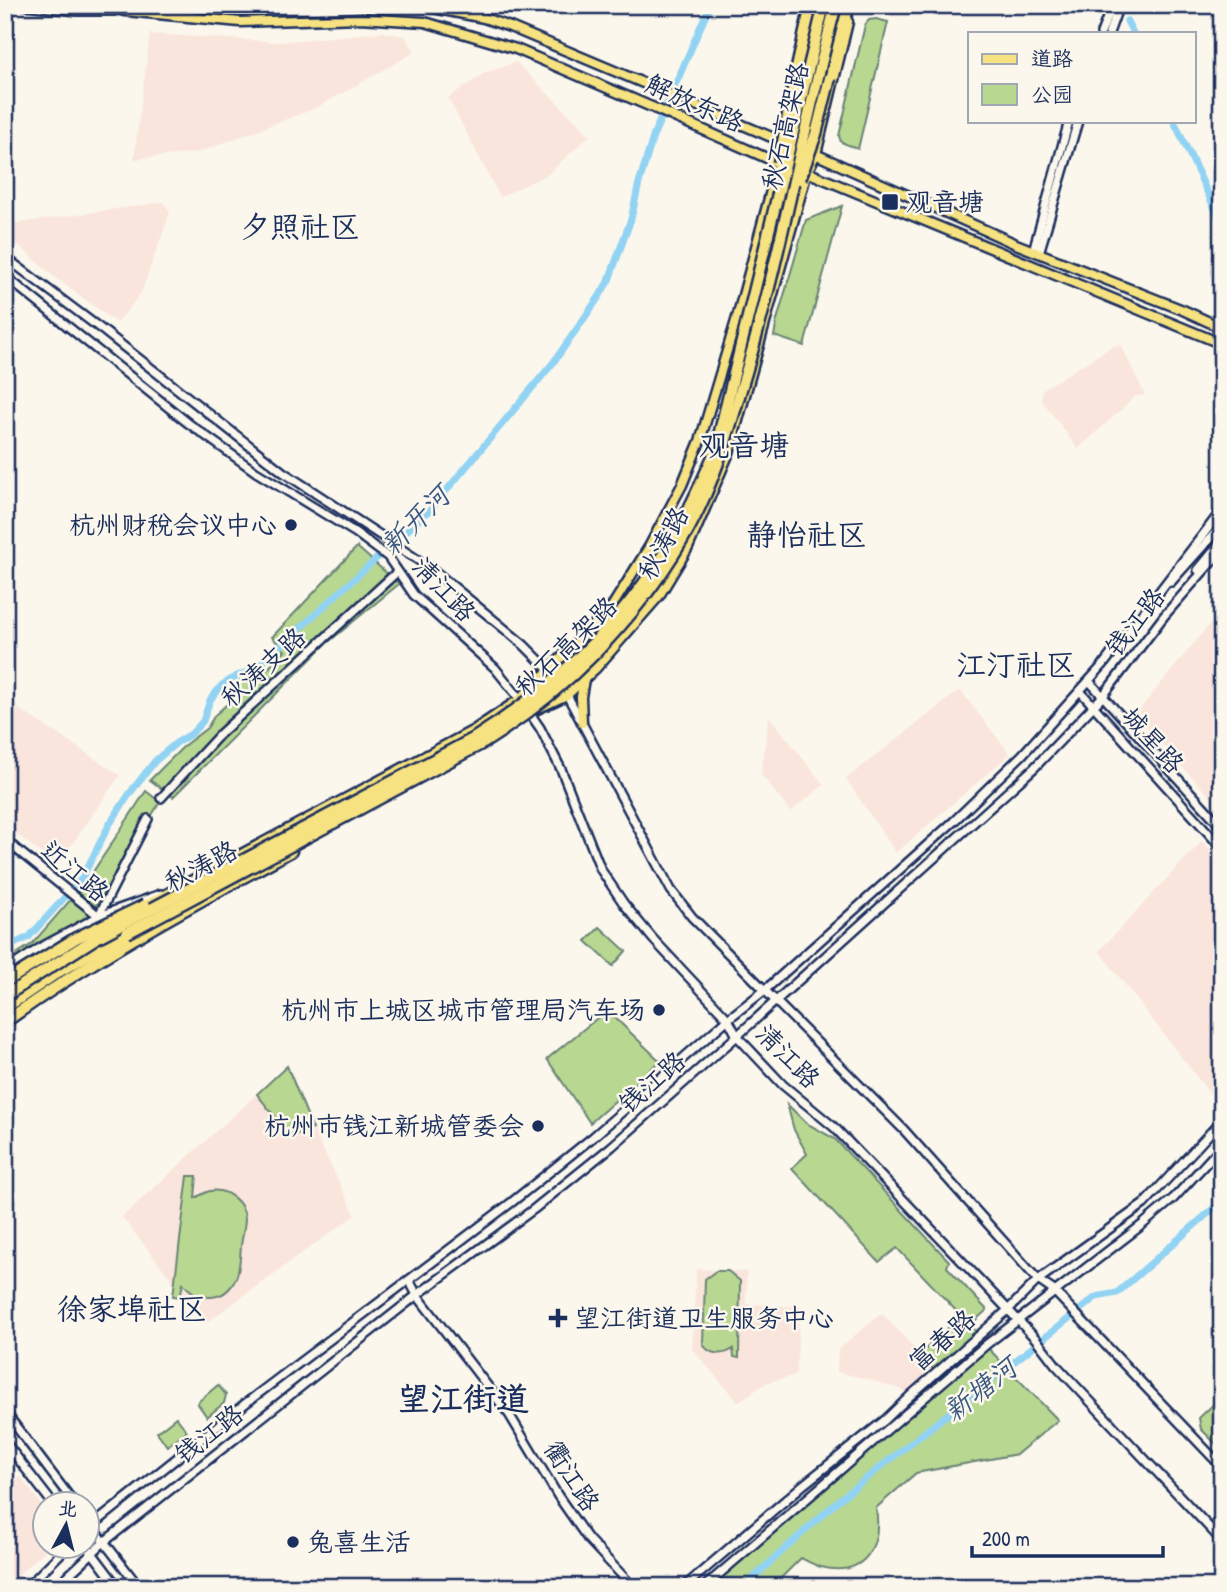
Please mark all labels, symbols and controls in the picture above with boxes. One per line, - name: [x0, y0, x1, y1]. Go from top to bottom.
- legend: [968, 32, 1196, 122]
- text: 道路: [1031, 44, 1073, 73]
- street label: 秋石高架路: [753, 59, 816, 193]
- street label: 解放东路: [641, 65, 750, 140]
- text: 公园: [1031, 80, 1073, 109]
- place label: 观音塘: [906, 184, 984, 219]
- marker: 观音塘: [880, 192, 900, 212]
- district label: 夕照社区: [240, 206, 360, 246]
- district label: 观音塘: [699, 425, 789, 465]
- water label: 新开河: [372, 474, 461, 563]
- street label: 秋涛路: [629, 500, 696, 585]
- place label: 杭州财税会议中心: [69, 507, 277, 542]
- district label: 静怡社区: [747, 514, 867, 554]
- marker: 杭州财税会议中心: [283, 517, 299, 533]
- street label: 清江路: [405, 548, 484, 629]
- street label: 钱江路: [1097, 580, 1172, 663]
- street label: 秋石高架路: [507, 588, 625, 703]
- street label: 秋涛支路: [212, 619, 313, 714]
- district label: 江汀社区: [956, 644, 1076, 684]
- street label: 城星路: [1114, 699, 1192, 780]
- street label: 近江路: [34, 832, 116, 909]
- street label: 秋涛路: [158, 832, 243, 899]
- place label: 杭州市上城区城市管理局汽车场: [281, 992, 645, 1027]
- marker: 杭州市上城区城市管理局汽车场: [651, 1002, 667, 1018]
- street label: 清江路: [748, 1016, 828, 1096]
- street label: 钱江路: [611, 1043, 693, 1120]
- place label: 杭州市钱江新城管委会: [264, 1108, 524, 1143]
- marker: 杭州市钱江新城管委会: [530, 1118, 546, 1134]
- district label: 徐家埠社区: [57, 1288, 207, 1328]
- place label: 望江街道卫生服务中心: [574, 1300, 834, 1335]
- street label: 富春路: [901, 1301, 983, 1378]
- marker: 望江街道卫生服务中心: [548, 1308, 568, 1328]
- water label: 新塘河: [935, 1346, 1028, 1430]
- district label: 望江街道: [397, 1376, 529, 1420]
- street label: 钱江路: [167, 1396, 250, 1471]
- street label: 衢江路: [536, 1433, 608, 1518]
- north arrow: [32, 1490, 102, 1560]
- text: 北: [57, 1494, 79, 1522]
- scale bar: [972, 1515, 1162, 1559]
- place label: 兔喜生活: [307, 1524, 411, 1559]
- text: 200 m: [982, 1524, 1030, 1553]
- marker: 兔喜生活: [285, 1534, 301, 1550]

